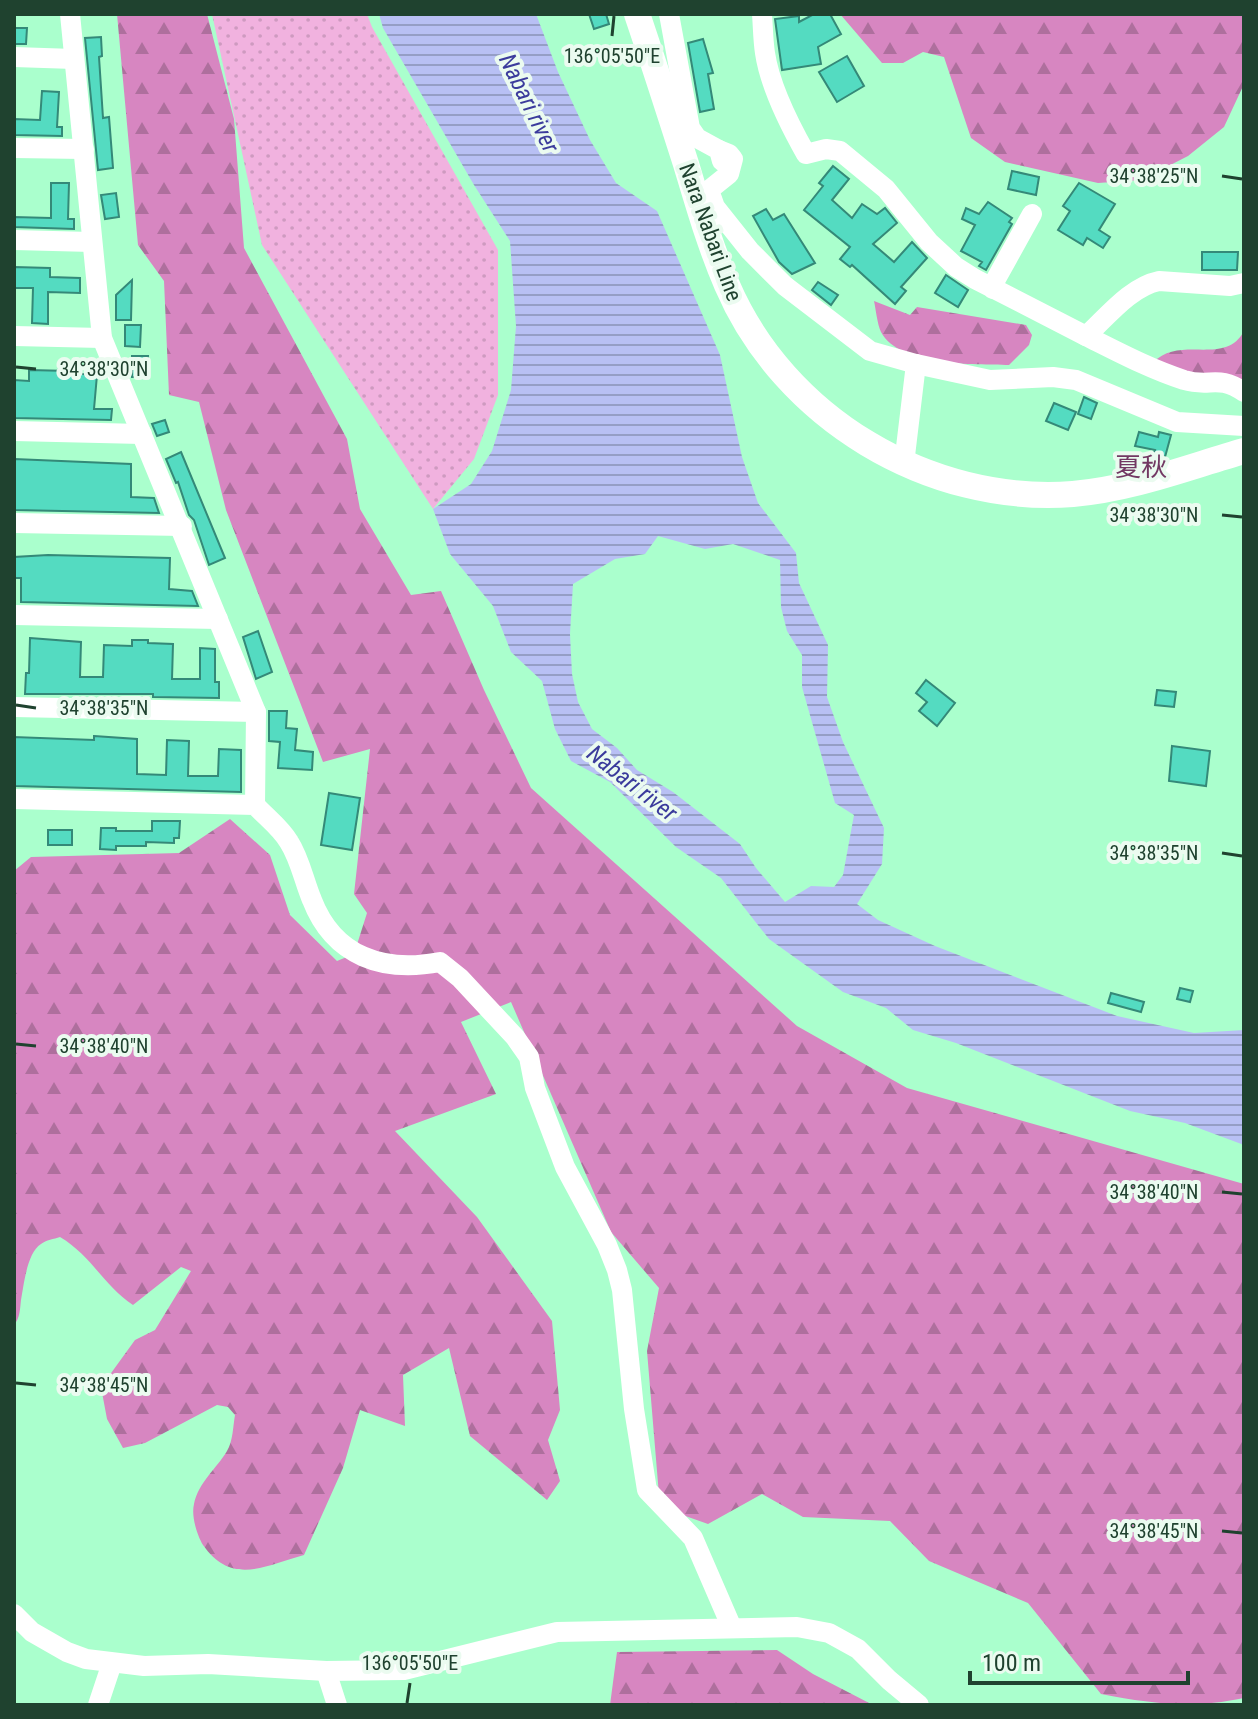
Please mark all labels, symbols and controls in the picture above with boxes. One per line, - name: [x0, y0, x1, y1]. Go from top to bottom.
- text: 136°05'50"E: [564, 44, 660, 68]
- water label: Nabari river: [493, 49, 565, 158]
- street label: Nara Nabari Line: [674, 160, 747, 305]
- text: 34°38'25"N: [1109, 164, 1199, 188]
- text: 34°38'30"N: [59, 357, 149, 381]
- district label: 夏秋: [1115, 452, 1167, 482]
- text: 34°38'30"N: [1109, 503, 1199, 527]
- text: 34°38'35"N: [59, 696, 149, 720]
- water label: Nabari river: [581, 739, 683, 827]
- text: 34°38'35"N: [1109, 841, 1199, 865]
- text: 34°38'40"N: [59, 1034, 149, 1058]
- text: 34°38'40"N: [1109, 1180, 1199, 1204]
- text: 34°38'45"N: [59, 1373, 149, 1397]
- text: 34°38'45"N: [1109, 1519, 1199, 1543]
- scale bar: [970, 1635, 1188, 1685]
- text: 100 m: [982, 1649, 1041, 1677]
- text: 136°05'50"E: [362, 1651, 458, 1675]

